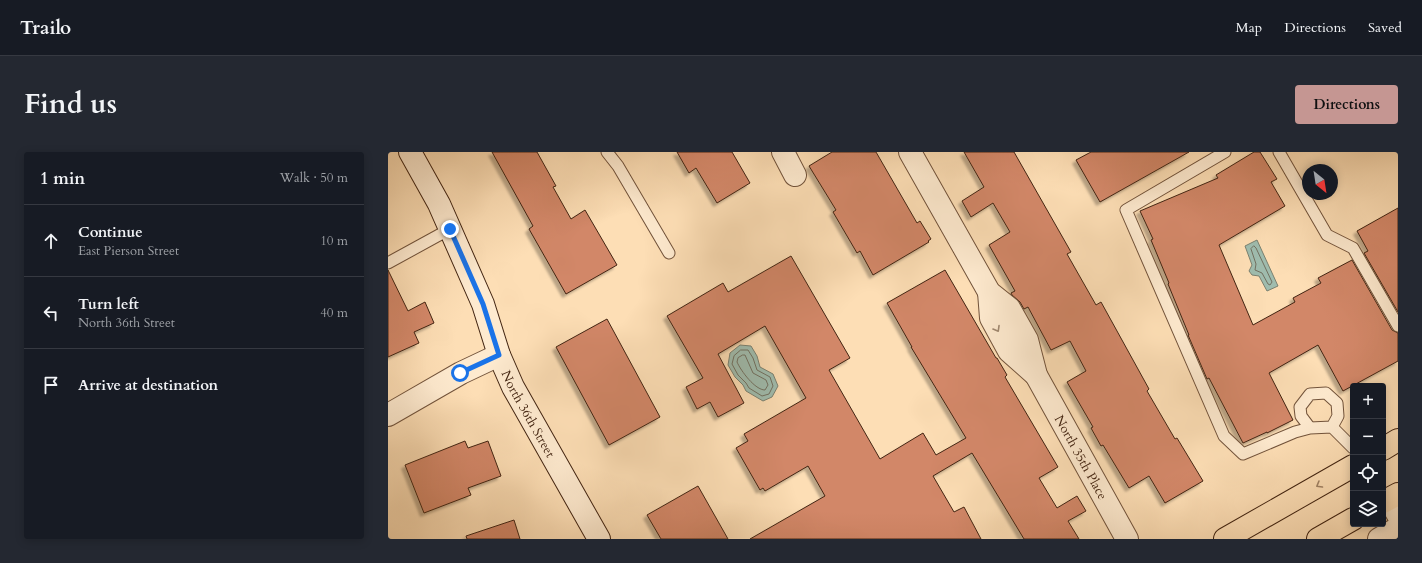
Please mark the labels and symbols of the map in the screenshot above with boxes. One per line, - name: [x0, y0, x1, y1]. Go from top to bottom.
- north arrow: [1302, 164, 1338, 200]
- route end: [441, 220, 459, 238]
- one-way arrow: [992, 325, 999, 332]
- route start: [451, 364, 469, 382]
- street label: North 36th Street: [497, 368, 559, 461]
- street label: North 35th Place: [1050, 412, 1111, 503]
- one-way arrow: [1316, 481, 1323, 488]

